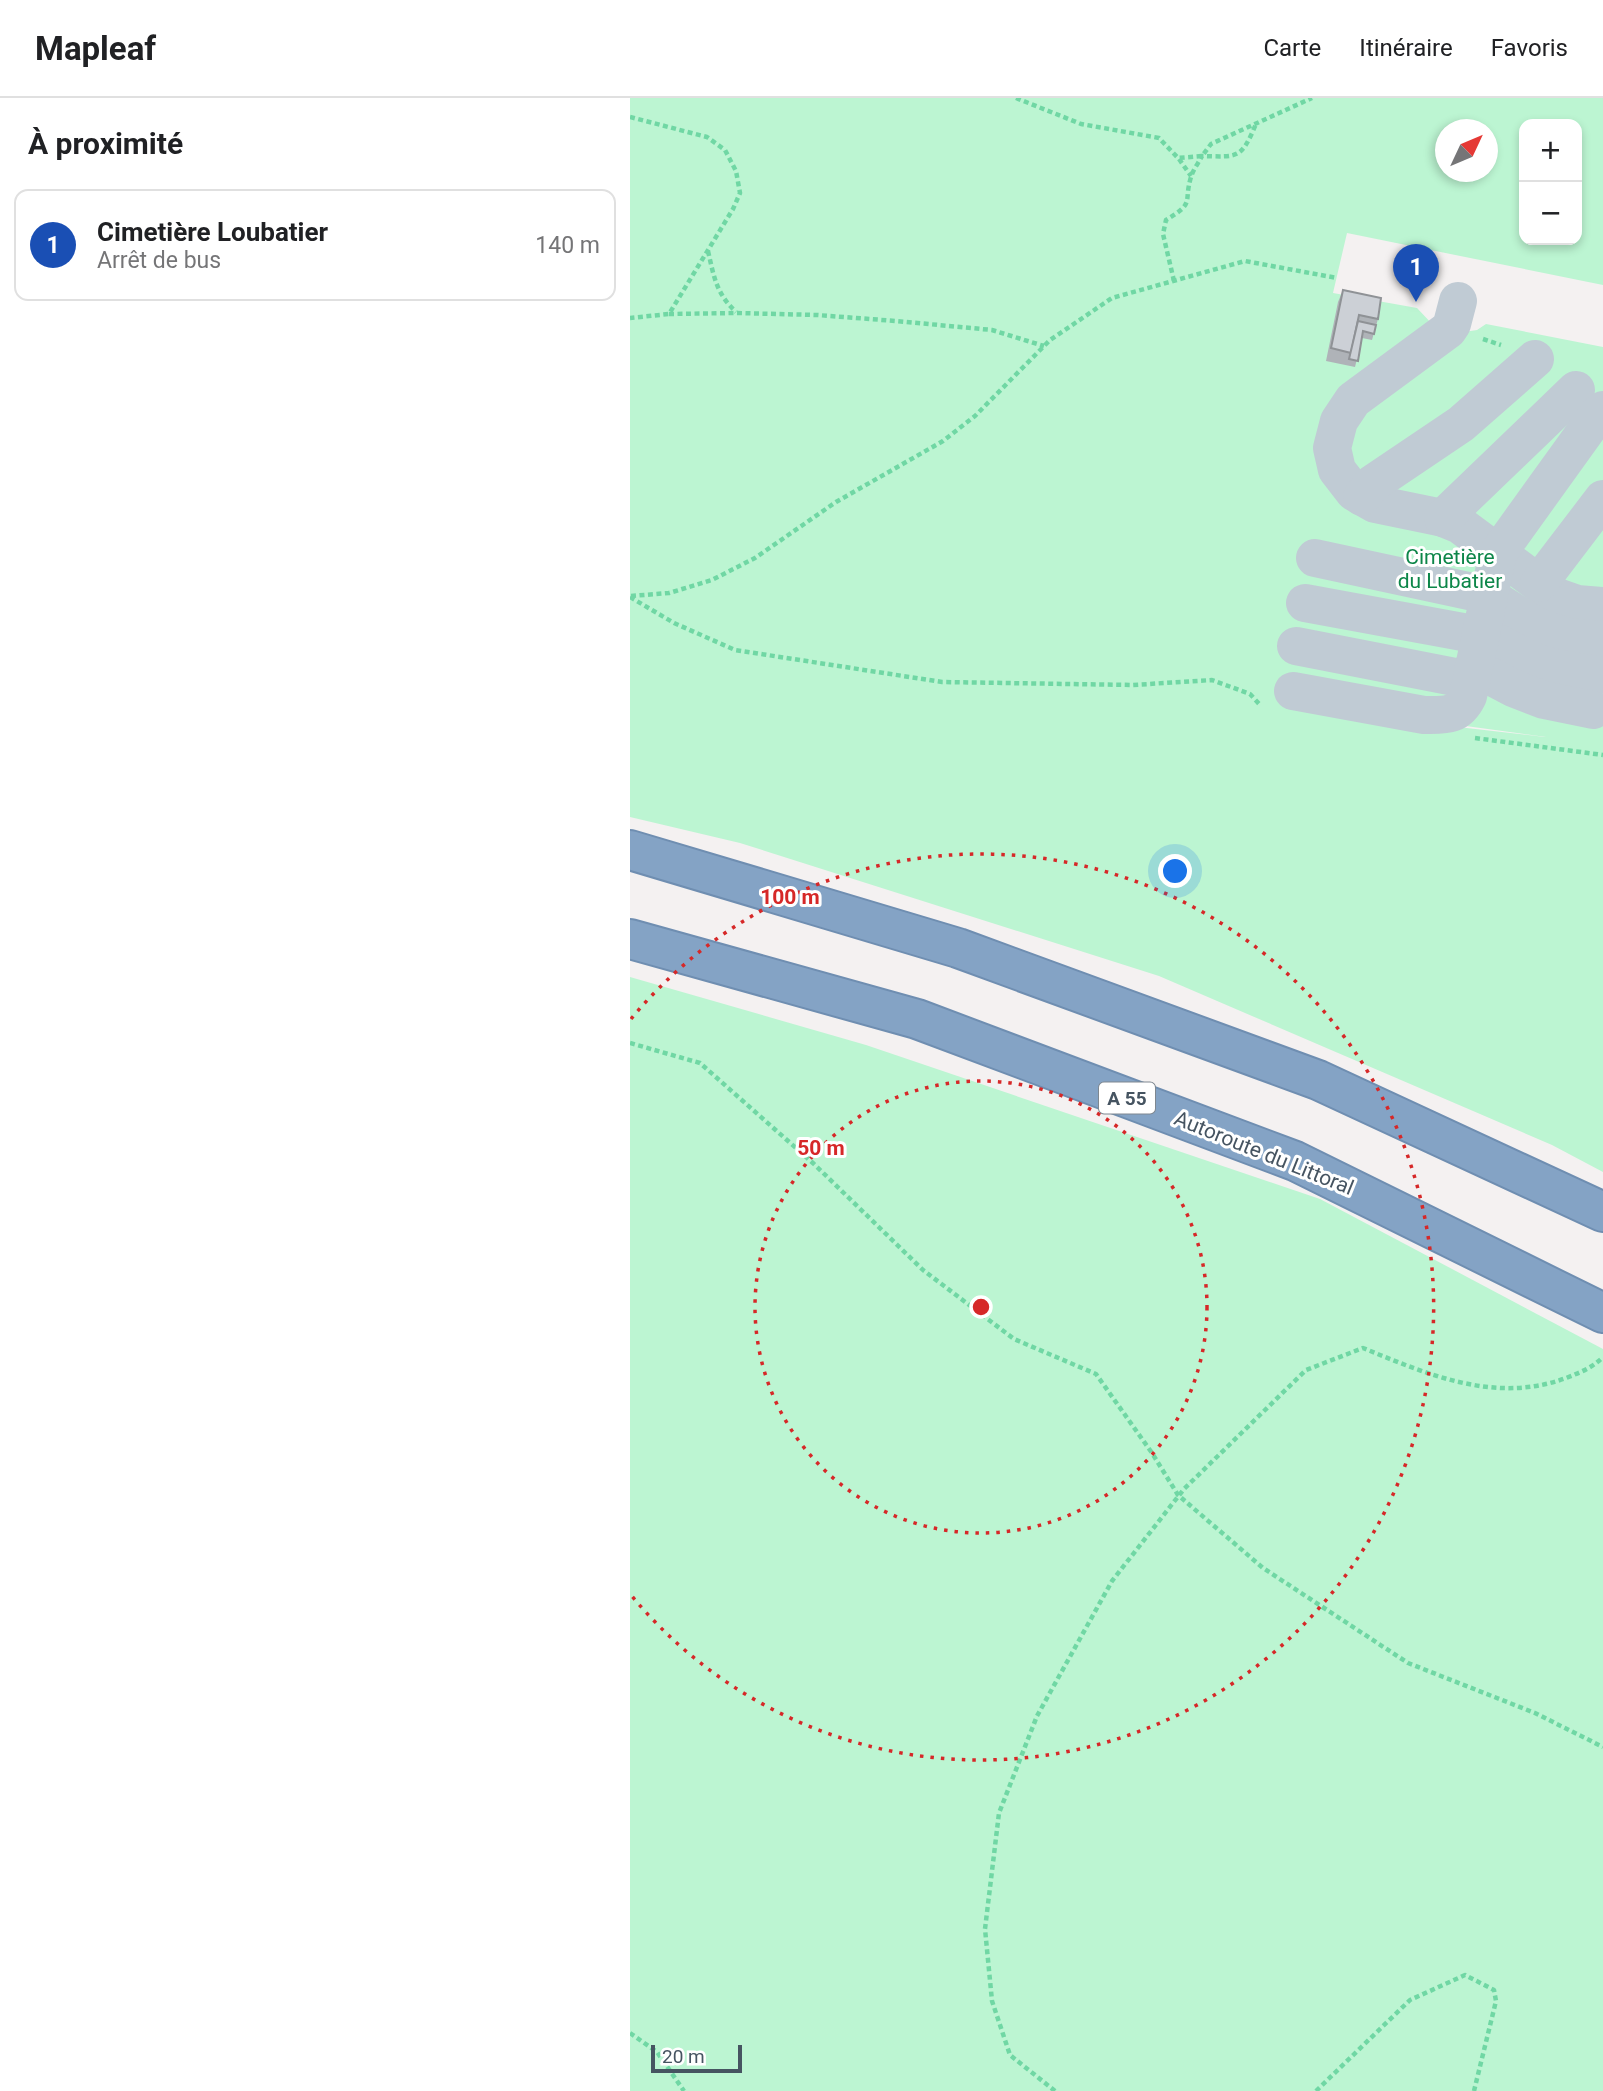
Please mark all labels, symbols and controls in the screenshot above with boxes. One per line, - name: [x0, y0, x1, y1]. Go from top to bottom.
- text: Mapleaf: [35, 29, 156, 68]
- text: Carte: [1263, 34, 1321, 62]
- text: Itinéraire: [1359, 34, 1453, 62]
- text: Favoris: [1491, 34, 1568, 62]
- north arrow: [1435, 119, 1498, 182]
- map controls: [1519, 119, 1582, 245]
- button: +: [1519, 119, 1582, 182]
- text: À proximité: [28, 126, 183, 161]
- button: −: [1519, 182, 1582, 245]
- text: Cimetière Loubatier: [97, 217, 328, 247]
- text: 1: [46, 232, 60, 259]
- text: 140 m: [535, 232, 600, 259]
- pin: 1: [1393, 244, 1439, 302]
- text: Arrêt de bus: [97, 247, 221, 274]
- park label: Cimetière du Lubatier: [1398, 545, 1502, 593]
- your location: [1158, 854, 1192, 888]
- text: 100 m: [760, 885, 820, 909]
- road number: A 55: [1099, 1082, 1155, 1114]
- street label: Autoroute du Littoral: [1171, 1106, 1357, 1200]
- text: 50 m: [797, 1136, 845, 1160]
- centre of rings: [969, 1295, 993, 1319]
- scale bar: [651, 2042, 742, 2074]
- text: 20 m: [662, 2045, 705, 2068]

